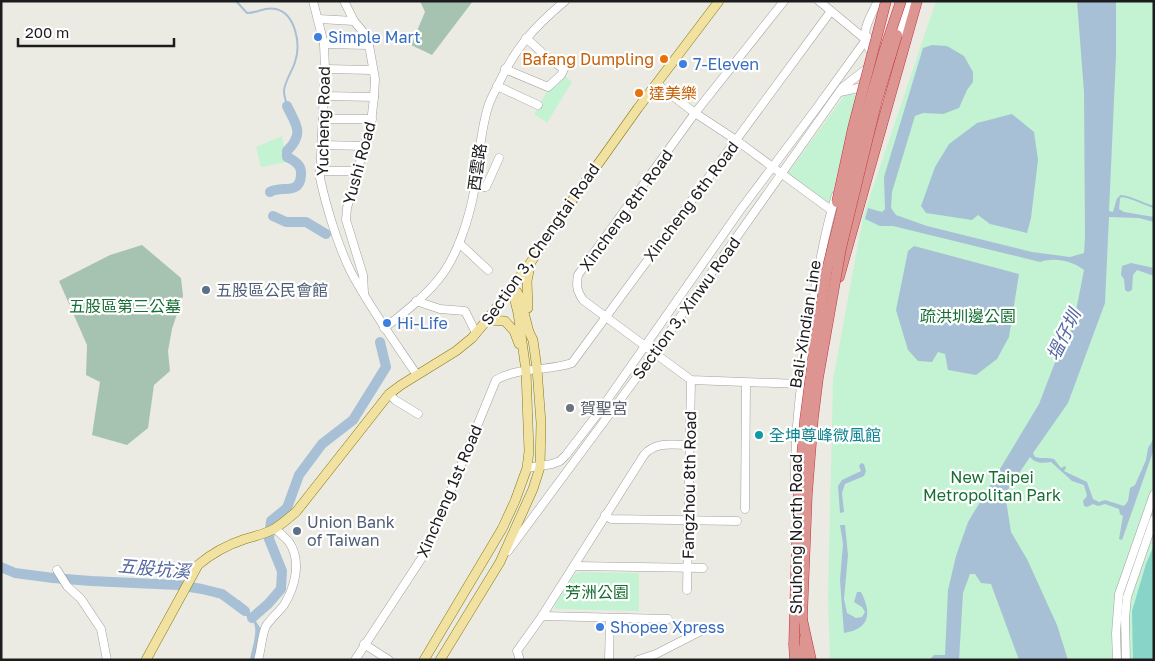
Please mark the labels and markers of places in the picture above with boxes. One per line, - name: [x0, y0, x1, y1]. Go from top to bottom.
- place label: Simple Mart: [328, 27, 421, 47]
- marker: Simple Mart: [312, 31, 324, 43]
- place label: Bafang Dumpling: [522, 49, 654, 69]
- marker: Bafang Dumpling: [658, 53, 670, 65]
- place label: 7-Eleven: [693, 54, 759, 74]
- marker: 7-Eleven: [677, 58, 689, 70]
- place label: 達美樂: [649, 83, 697, 103]
- marker: 達美樂: [633, 87, 645, 99]
- place label: 五股區公民會館: [216, 280, 328, 300]
- marker: 五股區公民會館: [200, 284, 212, 296]
- place label: Hi-Life: [397, 313, 448, 333]
- marker: Hi-Life: [381, 317, 393, 329]
- place label: 賀聖宮: [580, 398, 628, 418]
- marker: 賀聖宮: [564, 402, 576, 414]
- place label: 全坤尊峰微風館: [769, 425, 881, 445]
- marker: 全坤尊峰微風館: [753, 429, 765, 441]
- place label: Union Bank of Taiwan: [307, 512, 395, 550]
- marker: Union Bank of Taiwan: [291, 525, 303, 537]
- place label: Shopee Xpress: [610, 617, 725, 637]
- marker: Shopee Xpress: [594, 621, 606, 633]

